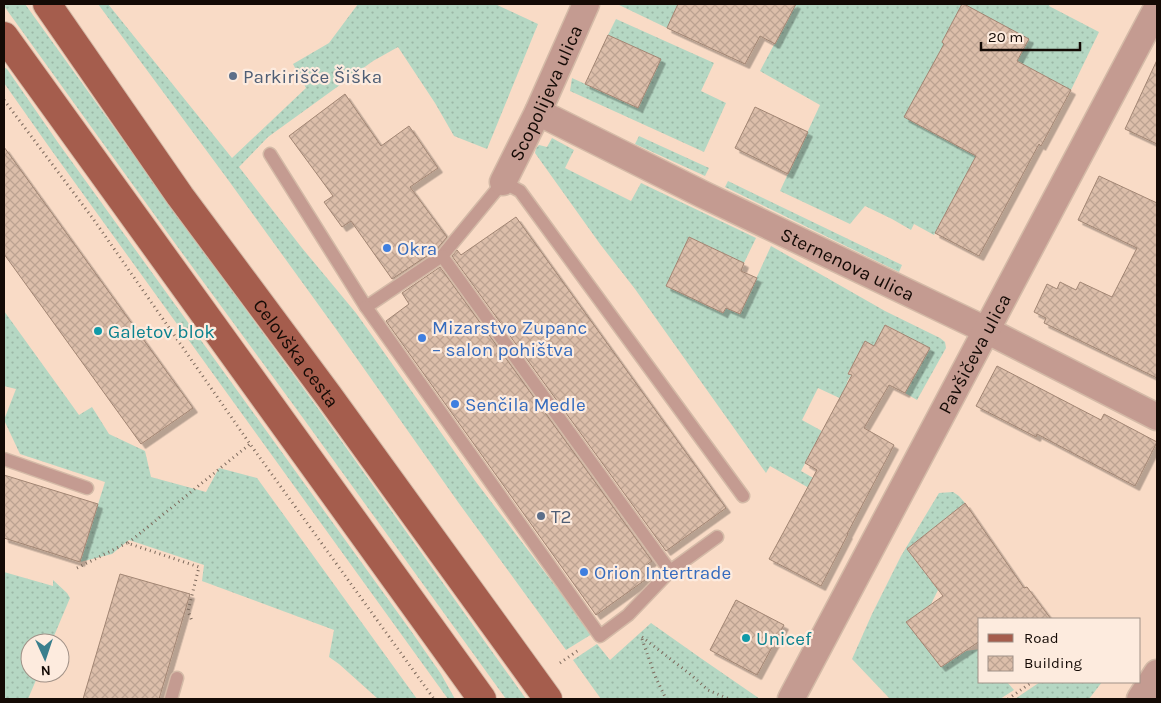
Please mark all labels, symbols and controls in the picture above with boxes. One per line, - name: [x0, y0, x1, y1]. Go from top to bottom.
- scale bar: [981, 20, 1080, 52]
- street label: Scopolijeva ulica: [505, 22, 587, 165]
- text: 20 m: [988, 28, 1023, 46]
- place label: Parkirišče Šiška: [243, 66, 382, 88]
- marker: Parkirišče Šiška: [227, 70, 239, 82]
- street label: Sternenova ulica: [777, 223, 918, 306]
- place label: Okra: [397, 238, 437, 260]
- marker: Okra: [381, 242, 393, 254]
- street label: Pavšičeva ulica: [934, 290, 1016, 418]
- street label: Celovška cesta: [248, 295, 343, 412]
- place label: Mizarstvo Zupanc – salon pohištva: [432, 317, 587, 361]
- place label: Galetov blok: [108, 321, 215, 343]
- marker: Galetov blok: [92, 325, 104, 337]
- marker: Mizarstvo Zupanc – salon pohištva: [416, 332, 428, 344]
- place label: Senčila Medle: [465, 394, 586, 416]
- marker: Senčila Medle: [449, 398, 461, 410]
- place label: T2: [551, 506, 572, 528]
- marker: T2: [535, 510, 547, 522]
- place label: Orion Intertrade: [594, 562, 731, 584]
- marker: Orion Intertrade: [578, 566, 590, 578]
- legend: [978, 618, 1141, 683]
- place label: Unicef: [756, 628, 812, 650]
- text: Road: [1024, 629, 1059, 647]
- marker: Unicef: [740, 632, 752, 644]
- north arrow: [20, 633, 70, 683]
- text: Building: [1024, 654, 1082, 672]
- text: N: [40, 662, 51, 679]

